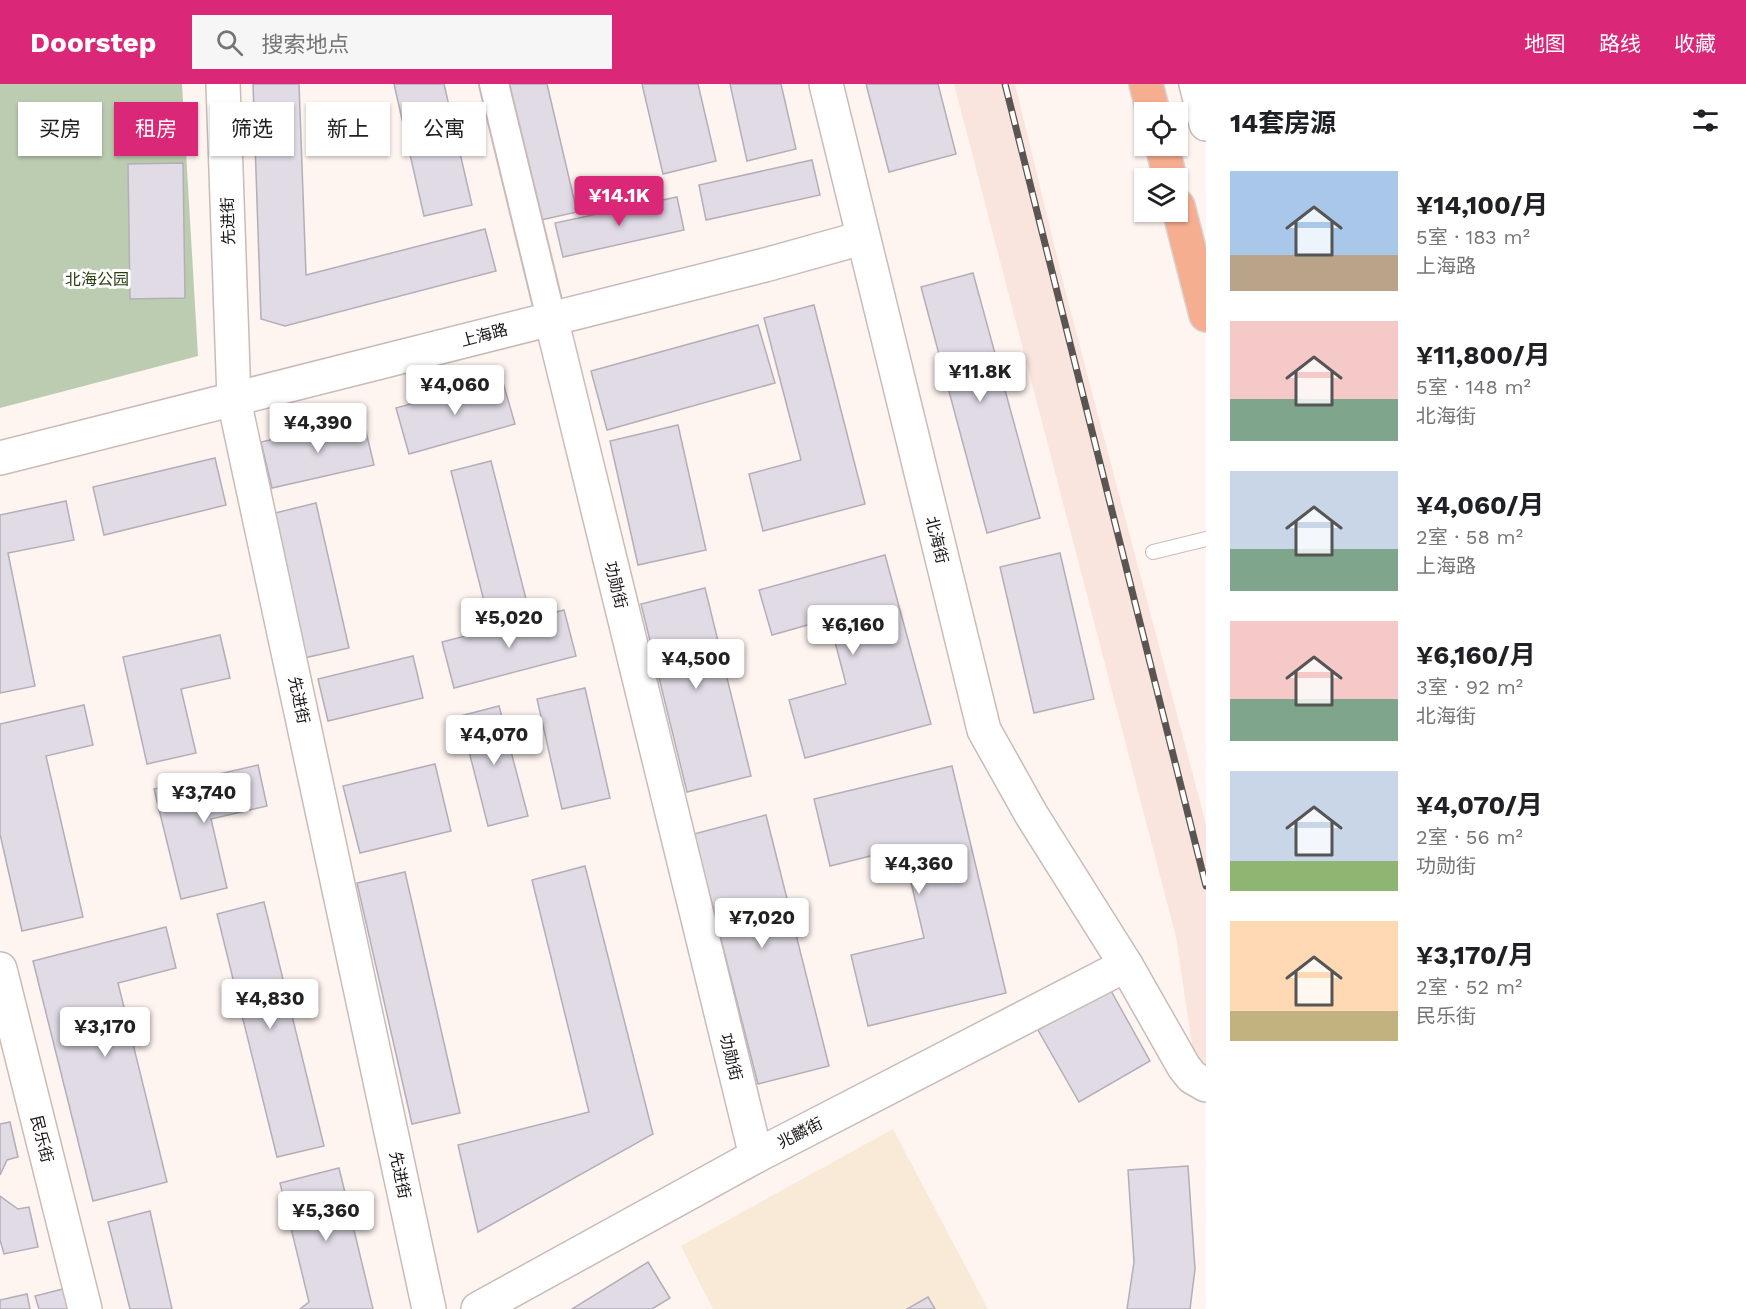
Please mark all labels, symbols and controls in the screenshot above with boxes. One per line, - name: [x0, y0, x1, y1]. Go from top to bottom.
- search box: [192, 15, 612, 69]
- text: Doorstep: [30, 26, 156, 59]
- icon: search: [213, 26, 246, 59]
- text: 地图: [1524, 31, 1566, 56]
- text: 路线: [1599, 31, 1641, 56]
- text: 收藏: [1674, 31, 1716, 56]
- text: 搜索地点: [261, 32, 349, 57]
- chip: 买房: [18, 102, 102, 156]
- chip: 租房: [114, 102, 198, 156]
- chip: 筛选: [210, 102, 294, 156]
- chip: 新上: [306, 102, 390, 156]
- chip: 公寓: [402, 102, 486, 156]
- map controls: [1134, 102, 1188, 222]
- button: locate: [1134, 102, 1188, 156]
- icon: filters: [1689, 104, 1722, 137]
- text: 14套房源: [1230, 108, 1336, 138]
- button: layers: [1134, 168, 1188, 222]
- pin: ¥14.1K: [570, 176, 668, 227]
- text: ¥14.1K: [588, 183, 650, 207]
- text: ¥14,100/月: [1416, 190, 1548, 220]
- icon: home: [1278, 195, 1350, 267]
- street label: 先进街: [218, 197, 238, 245]
- text: 5室 · 183 m²: [1416, 225, 1530, 249]
- text: 上海路: [1416, 254, 1476, 278]
- park label: 北海公园: [65, 270, 129, 289]
- street label: 上海路: [458, 320, 510, 350]
- text: ¥11,800/月: [1416, 340, 1551, 370]
- icon: home: [1278, 345, 1350, 417]
- pin: ¥11.8K: [931, 352, 1029, 403]
- text: ¥11.8K: [949, 359, 1011, 383]
- pin: ¥4,060: [406, 365, 504, 416]
- text: ¥4,060: [420, 372, 490, 396]
- text: 5室 · 148 m²: [1416, 375, 1531, 399]
- pin: ¥4,390: [269, 403, 367, 454]
- text: 北海街: [1416, 404, 1476, 428]
- text: ¥4,390: [283, 410, 353, 434]
- text: ¥4,060/月: [1416, 490, 1544, 520]
- icon: home: [1278, 495, 1350, 567]
- street label: 北海街: [922, 514, 952, 566]
- text: 2室 · 58 m²: [1416, 525, 1523, 549]
- text: 上海路: [1416, 554, 1476, 578]
- street label: 功勋街: [601, 559, 631, 611]
- pin: ¥5,020: [460, 598, 558, 649]
- text: ¥5,020: [475, 605, 543, 629]
- pin: ¥6,160: [804, 605, 902, 656]
- text: ¥6,160: [821, 612, 885, 636]
- pin: ¥4,500: [647, 639, 745, 690]
- text: ¥6,160/月: [1416, 640, 1536, 670]
- icon: home: [1278, 645, 1350, 717]
- text: ¥4,500: [661, 646, 731, 670]
- street label: 先进街: [285, 675, 313, 725]
- text: 3室 · 92 m²: [1416, 675, 1523, 699]
- text: 北海街: [1416, 704, 1476, 728]
- pin: ¥4,070: [445, 715, 543, 766]
- text: ¥4,070: [460, 722, 528, 746]
- pin: ¥3,740: [155, 773, 253, 824]
- text: ¥3,740: [172, 780, 236, 804]
- text: ¥4,070/月: [1416, 790, 1543, 820]
- icon: home: [1278, 795, 1350, 867]
- text: 2室 · 56 m²: [1416, 825, 1523, 849]
- pin: ¥4,360: [870, 844, 968, 895]
- text: ¥4,360: [884, 851, 954, 875]
- text: 功勋街: [1416, 854, 1476, 878]
- pin: ¥7,020: [713, 898, 811, 949]
- text: ¥7,020: [729, 905, 795, 929]
- text: ¥3,170/月: [1416, 940, 1534, 970]
- icon: home: [1278, 945, 1350, 1017]
- text: 2室 · 52 m²: [1416, 975, 1522, 999]
- pin: ¥4,830: [221, 979, 319, 1030]
- text: ¥4,830: [235, 986, 305, 1010]
- text: 民乐街: [1416, 1004, 1476, 1028]
- pin: ¥3,170: [56, 1007, 154, 1058]
- text: ¥3,170: [74, 1014, 136, 1038]
- street label: 功勋街: [716, 1031, 746, 1083]
- street label: 民乐街: [27, 1113, 57, 1165]
- street label: 兆麟街: [774, 1114, 826, 1152]
- street label: 先进街: [386, 1150, 414, 1200]
- pin: ¥5,360: [277, 1191, 375, 1242]
- text: ¥5,360: [292, 1198, 360, 1222]

